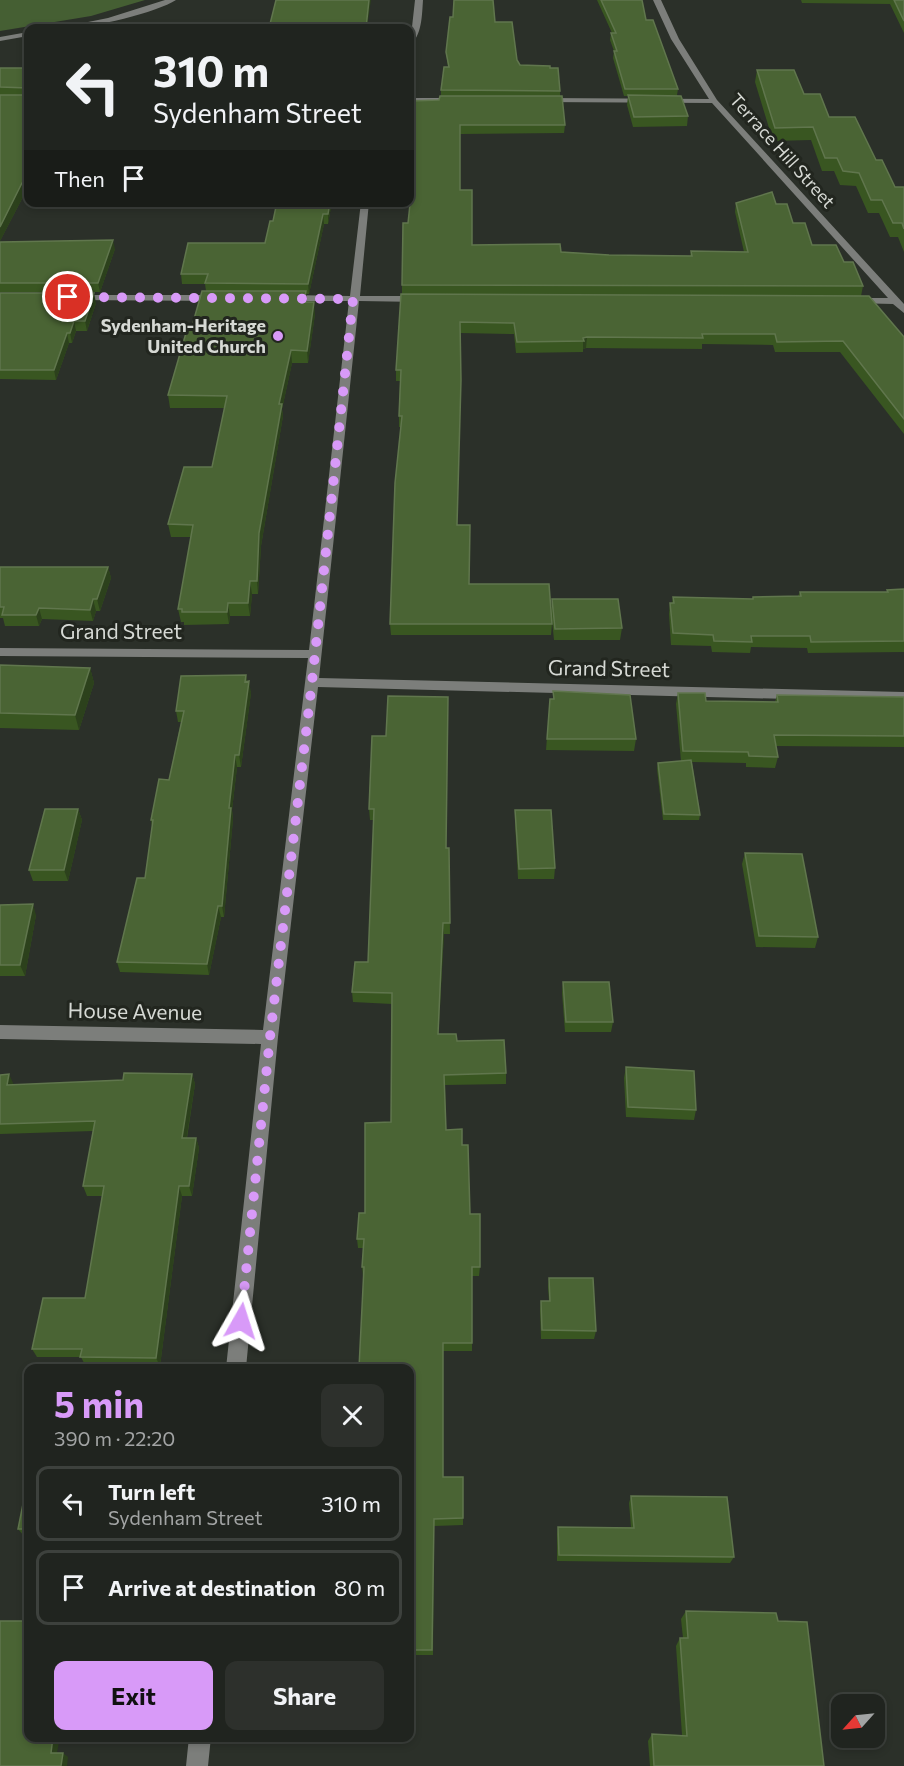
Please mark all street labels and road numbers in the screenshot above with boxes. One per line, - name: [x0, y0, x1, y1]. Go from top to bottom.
- street label: Terrace Hill Street: [725, 88, 840, 212]
- street label: Grand Street: [60, 618, 182, 643]
- street label: Grand Street: [548, 654, 670, 681]
- street label: House Avenue: [67, 997, 203, 1024]

